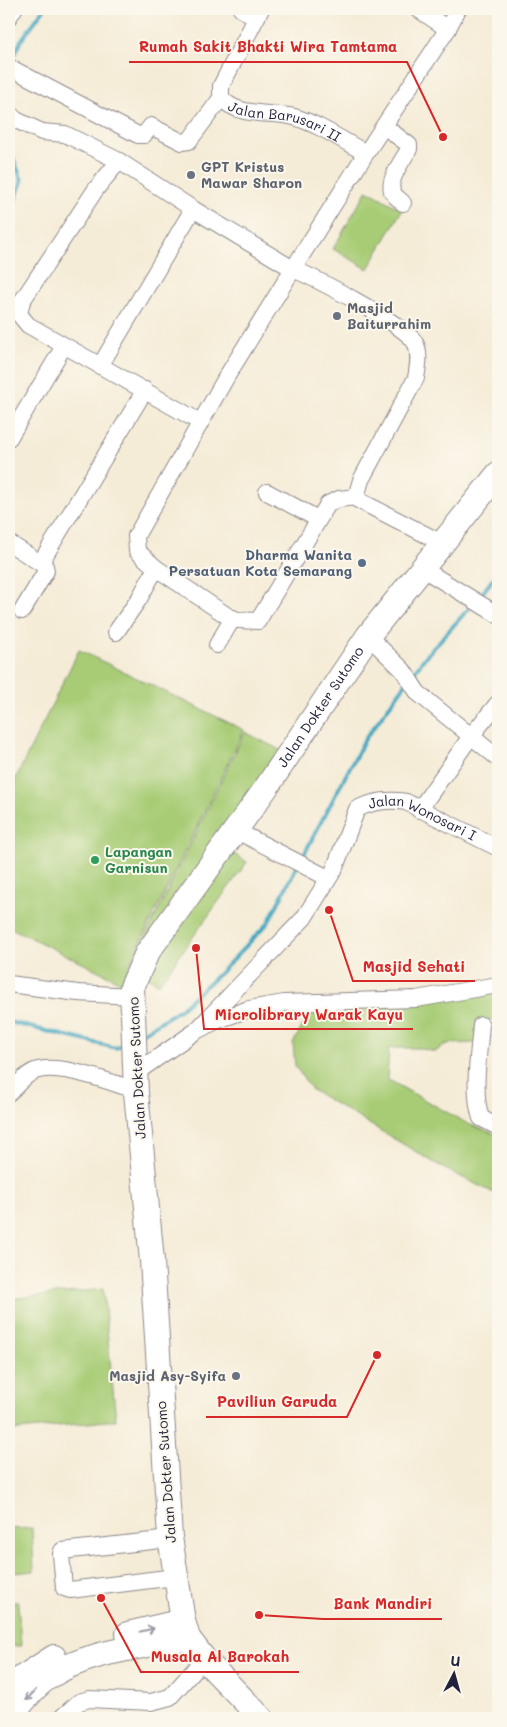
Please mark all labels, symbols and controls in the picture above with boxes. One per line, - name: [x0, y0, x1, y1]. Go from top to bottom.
- callout: Rumah Sakit Bhakti Wira Tamtama: [129, 32, 407, 62]
- text: Rumah Sakit Bhakti Wira Tamtama: [139, 36, 397, 56]
- street label: Jalan Barusari II: [225, 96, 344, 146]
- place label: GPT Kristus Mawar Sharon: [201, 157, 302, 192]
- marker: GPT Kristus Mawar Sharon: [185, 169, 197, 181]
- place label: Masjid Baiturrahim: [347, 298, 431, 333]
- marker: Masjid Baiturrahim: [331, 310, 343, 322]
- place label: Dharma Wanita Persatuan Kota Semarang: [169, 545, 352, 580]
- marker: Dharma Wanita Persatuan Kota Semarang: [356, 557, 368, 569]
- street label: Jalan Dokter Sutomo: [273, 642, 368, 771]
- street label: Jalan Wonosari I: [366, 791, 479, 845]
- place label: Lapangan Garnisun: [105, 842, 172, 877]
- marker: Lapangan Garnisun: [89, 854, 101, 866]
- callout: Masjid Sehati: [353, 951, 475, 981]
- text: Masjid Sehati: [363, 956, 465, 976]
- street label: Jalan Dokter Sutomo: [123, 997, 150, 1139]
- callout: Microlibrary Warak Kayu: [204, 999, 413, 1029]
- text: Microlibrary Warak Kayu: [215, 1004, 403, 1024]
- place label: Masjid Asy-Syifa: [109, 1366, 226, 1385]
- marker: Masjid Asy-Syifa: [230, 1370, 242, 1382]
- callout: Paviliun Garuda: [206, 1387, 347, 1417]
- text: Paviliun Garuda: [217, 1391, 337, 1411]
- street label: Jalan Dokter Sutomo: [151, 1401, 180, 1544]
- callout: Bank Mandiri: [323, 1589, 442, 1619]
- text: Bank Mandiri: [334, 1593, 432, 1613]
- one-way arrow: [139, 1625, 155, 1634]
- callout: Musala Al Barokah: [141, 1642, 299, 1672]
- text: Musala Al Barokah: [151, 1646, 289, 1666]
- north arrow: [430, 1650, 480, 1700]
- text: U: [450, 1651, 461, 1671]
- one-way arrow: [25, 1688, 37, 1701]

